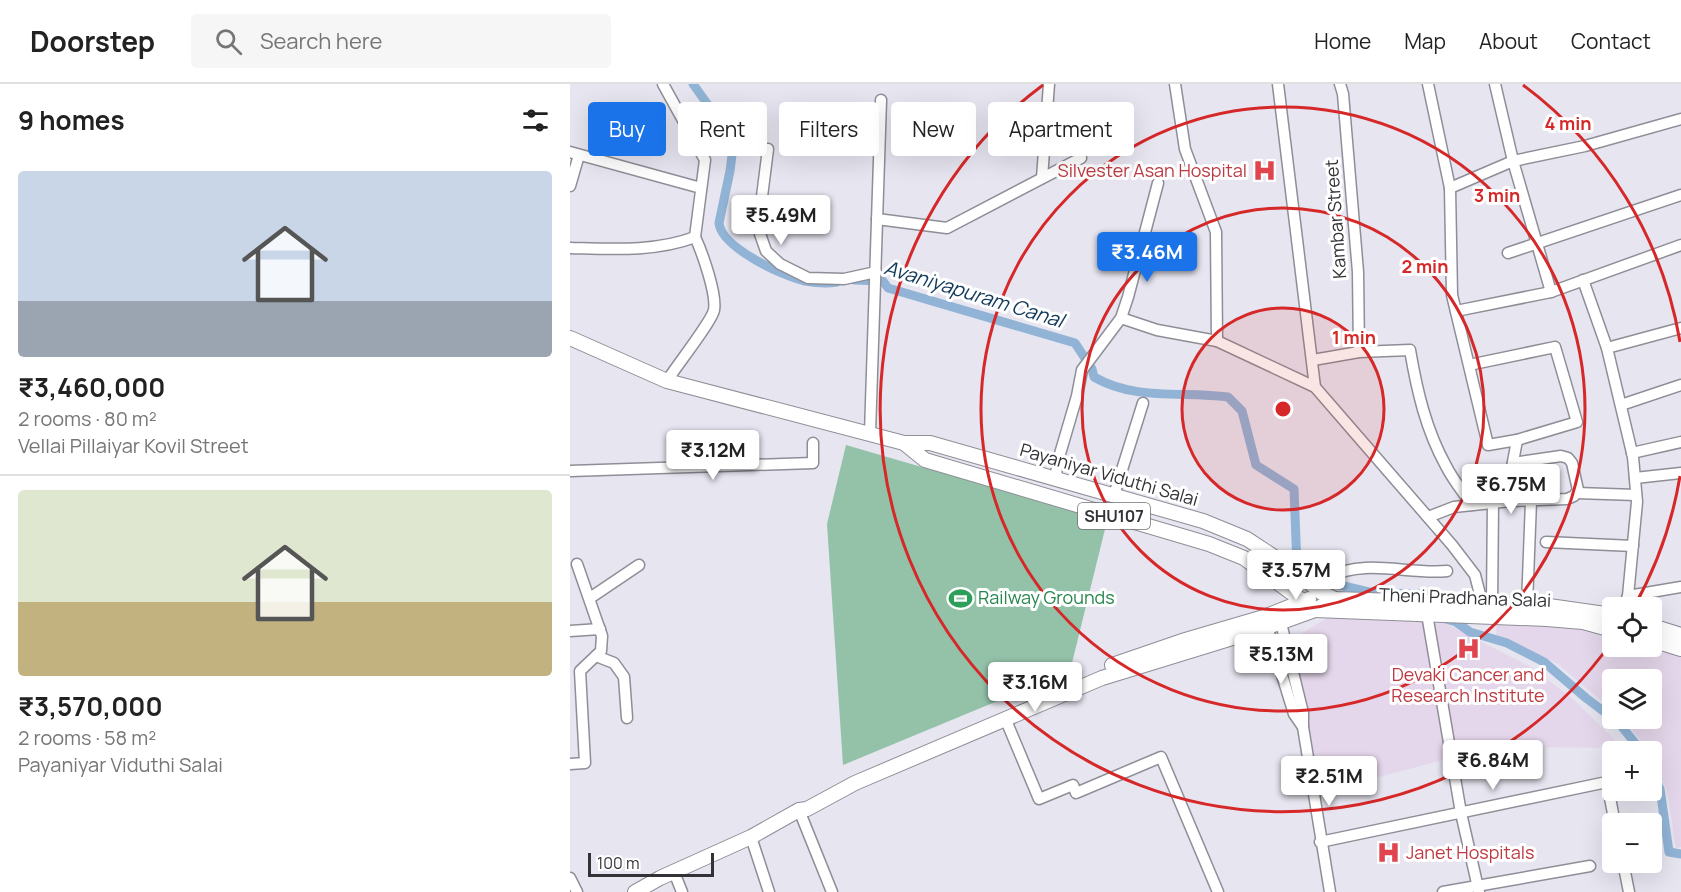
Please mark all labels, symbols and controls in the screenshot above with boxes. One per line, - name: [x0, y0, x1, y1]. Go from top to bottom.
- search box: [191, 14, 611, 68]
- text: Doorstep: [30, 22, 155, 60]
- icon: search: [212, 25, 245, 58]
- text: Search here: [260, 26, 382, 56]
- text: Home: [1314, 27, 1371, 55]
- text: Map: [1404, 27, 1446, 55]
- text: About: [1479, 27, 1538, 55]
- text: Contact: [1571, 27, 1651, 55]
- text: 9 homes: [18, 102, 125, 138]
- chip: Buy: [588, 102, 666, 156]
- chip: Rent: [678, 102, 767, 156]
- chip: Filters: [779, 102, 879, 156]
- chip: New: [891, 102, 976, 156]
- chip: Apartment: [988, 102, 1134, 156]
- icon: filters: [519, 104, 552, 137]
- text: 4 min: [1544, 111, 1592, 135]
- place label: Silvester Asan Hospital: [1058, 158, 1247, 182]
- hospital icon: Silvester Asan Hospital: [1252, 158, 1278, 184]
- street label: Kambar Street: [1319, 159, 1351, 280]
- text: 3 min: [1474, 183, 1520, 207]
- pin: ₹5.49M: [732, 195, 830, 246]
- text: ₹5.49M: [745, 201, 817, 228]
- icon: home: [231, 210, 339, 318]
- pin: ₹3.46M: [1098, 232, 1196, 283]
- text: ₹3.46M: [1111, 238, 1183, 265]
- water label: Avaniyapuram Canal: [881, 253, 1069, 334]
- text: 2 min: [1402, 254, 1448, 278]
- text: 1 min: [1332, 325, 1376, 349]
- text: ₹3,460,000: [18, 369, 165, 405]
- centre of rings: [1273, 399, 1293, 419]
- text: 2 rooms · 80 m²: [18, 405, 157, 432]
- pin: ₹3.12M: [664, 430, 762, 481]
- text: Vellai Pillaiyar Kovil Street: [18, 432, 249, 459]
- text: ₹3.12M: [680, 436, 746, 463]
- street label: Payaniyar Viduthi Salai: [1017, 437, 1201, 511]
- pin: ₹6.75M: [1462, 464, 1560, 515]
- text: ₹6.75M: [1476, 470, 1546, 497]
- road number: SHU107: [1078, 503, 1150, 529]
- icon: home: [231, 529, 339, 637]
- pin: ₹3.57M: [1247, 550, 1345, 601]
- text: ₹3.57M: [1261, 556, 1331, 583]
- street label: Theni Pradhana Salai: [1379, 582, 1552, 612]
- sports icon: Railway Grounds: [947, 585, 973, 611]
- place label: Railway Grounds: [978, 585, 1115, 609]
- map controls: [1602, 597, 1662, 873]
- button: locate: [1602, 597, 1662, 657]
- pin: ₹5.13M: [1232, 634, 1330, 685]
- hospital icon: Devaki Cancer and Research Institute: [1455, 636, 1481, 662]
- text: ₹5.13M: [1248, 640, 1314, 667]
- pin: ₹3.16M: [986, 662, 1084, 713]
- place label: Devaki Cancer and Research Institute: [1391, 662, 1545, 707]
- text: ₹3.16M: [1002, 668, 1068, 695]
- button: layers: [1602, 669, 1662, 729]
- text: ₹3,570,000: [18, 688, 163, 724]
- text: 2 rooms · 58 m²: [18, 724, 156, 751]
- pin: ₹6.84M: [1444, 740, 1542, 791]
- button: +: [1602, 741, 1662, 801]
- text: ₹6.84M: [1457, 746, 1529, 773]
- text: Payaniyar Viduthi Salai: [18, 751, 223, 778]
- pin: ₹2.51M: [1280, 756, 1378, 807]
- text: ₹2.51M: [1295, 762, 1363, 789]
- button: −: [1602, 813, 1662, 873]
- hospital icon: Janet Hospitals: [1375, 840, 1401, 866]
- place label: Janet Hospitals: [1406, 840, 1534, 864]
- scale bar: [588, 850, 714, 878]
- text: 100 m: [597, 852, 640, 874]

